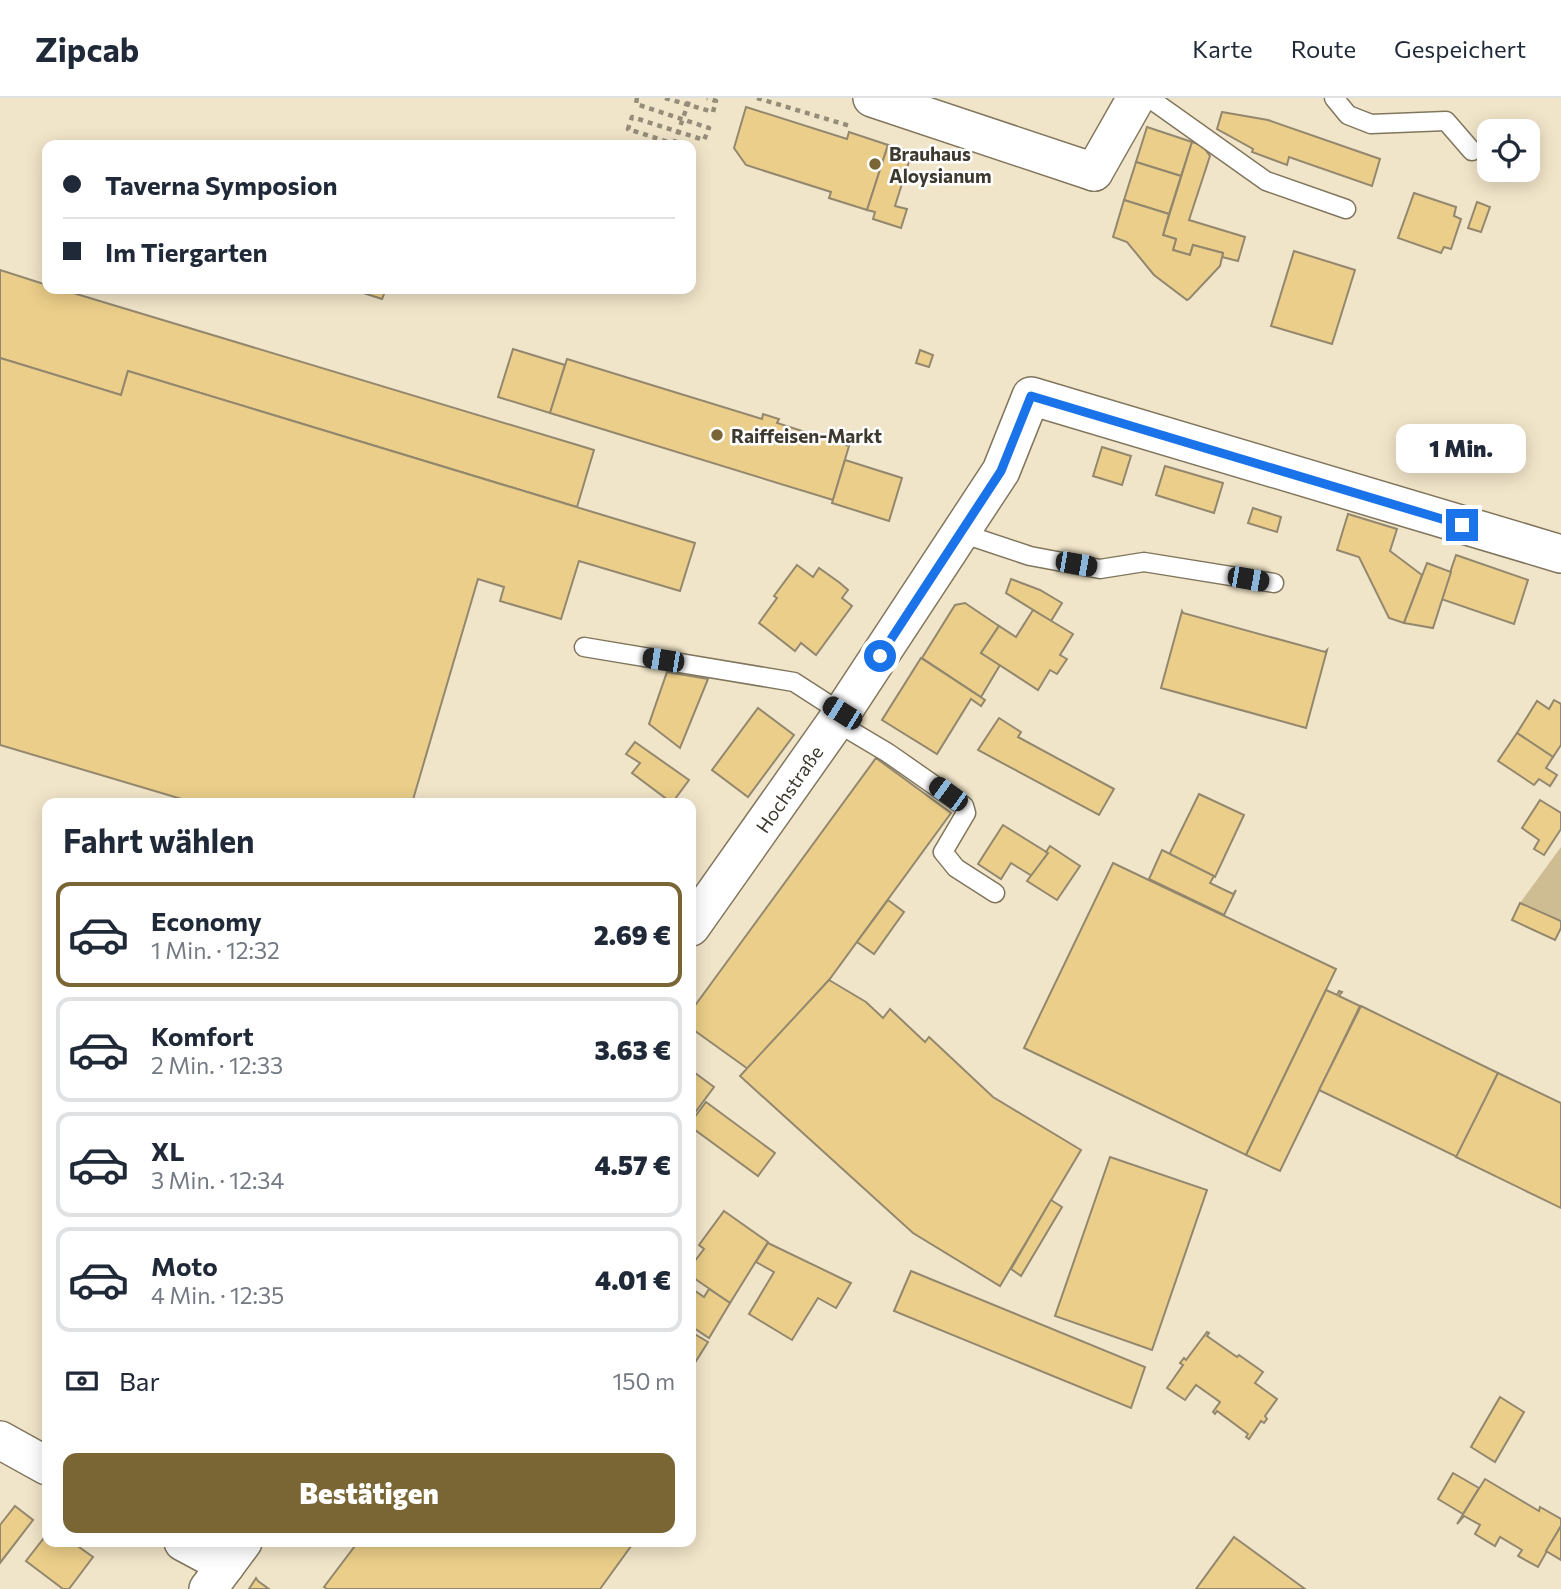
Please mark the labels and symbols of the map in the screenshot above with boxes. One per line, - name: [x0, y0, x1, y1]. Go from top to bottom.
- place label: Brauhaus Aloysianum: [889, 142, 992, 187]
- marker: Brauhaus Aloysianum: [867, 156, 883, 172]
- place label: Raiffeisen-Markt: [731, 424, 882, 447]
- callout: 1 Min.: [1397, 424, 1527, 472]
- marker: Raiffeisen-Markt: [709, 427, 725, 443]
- route end: [1446, 509, 1478, 541]
- car: [1054, 550, 1099, 578]
- car: [1226, 565, 1271, 593]
- route start: [864, 640, 896, 672]
- car: [641, 646, 686, 674]
- car: [819, 693, 866, 733]
- street label: Hochstraße: [751, 741, 827, 837]
- car: [925, 773, 972, 815]

